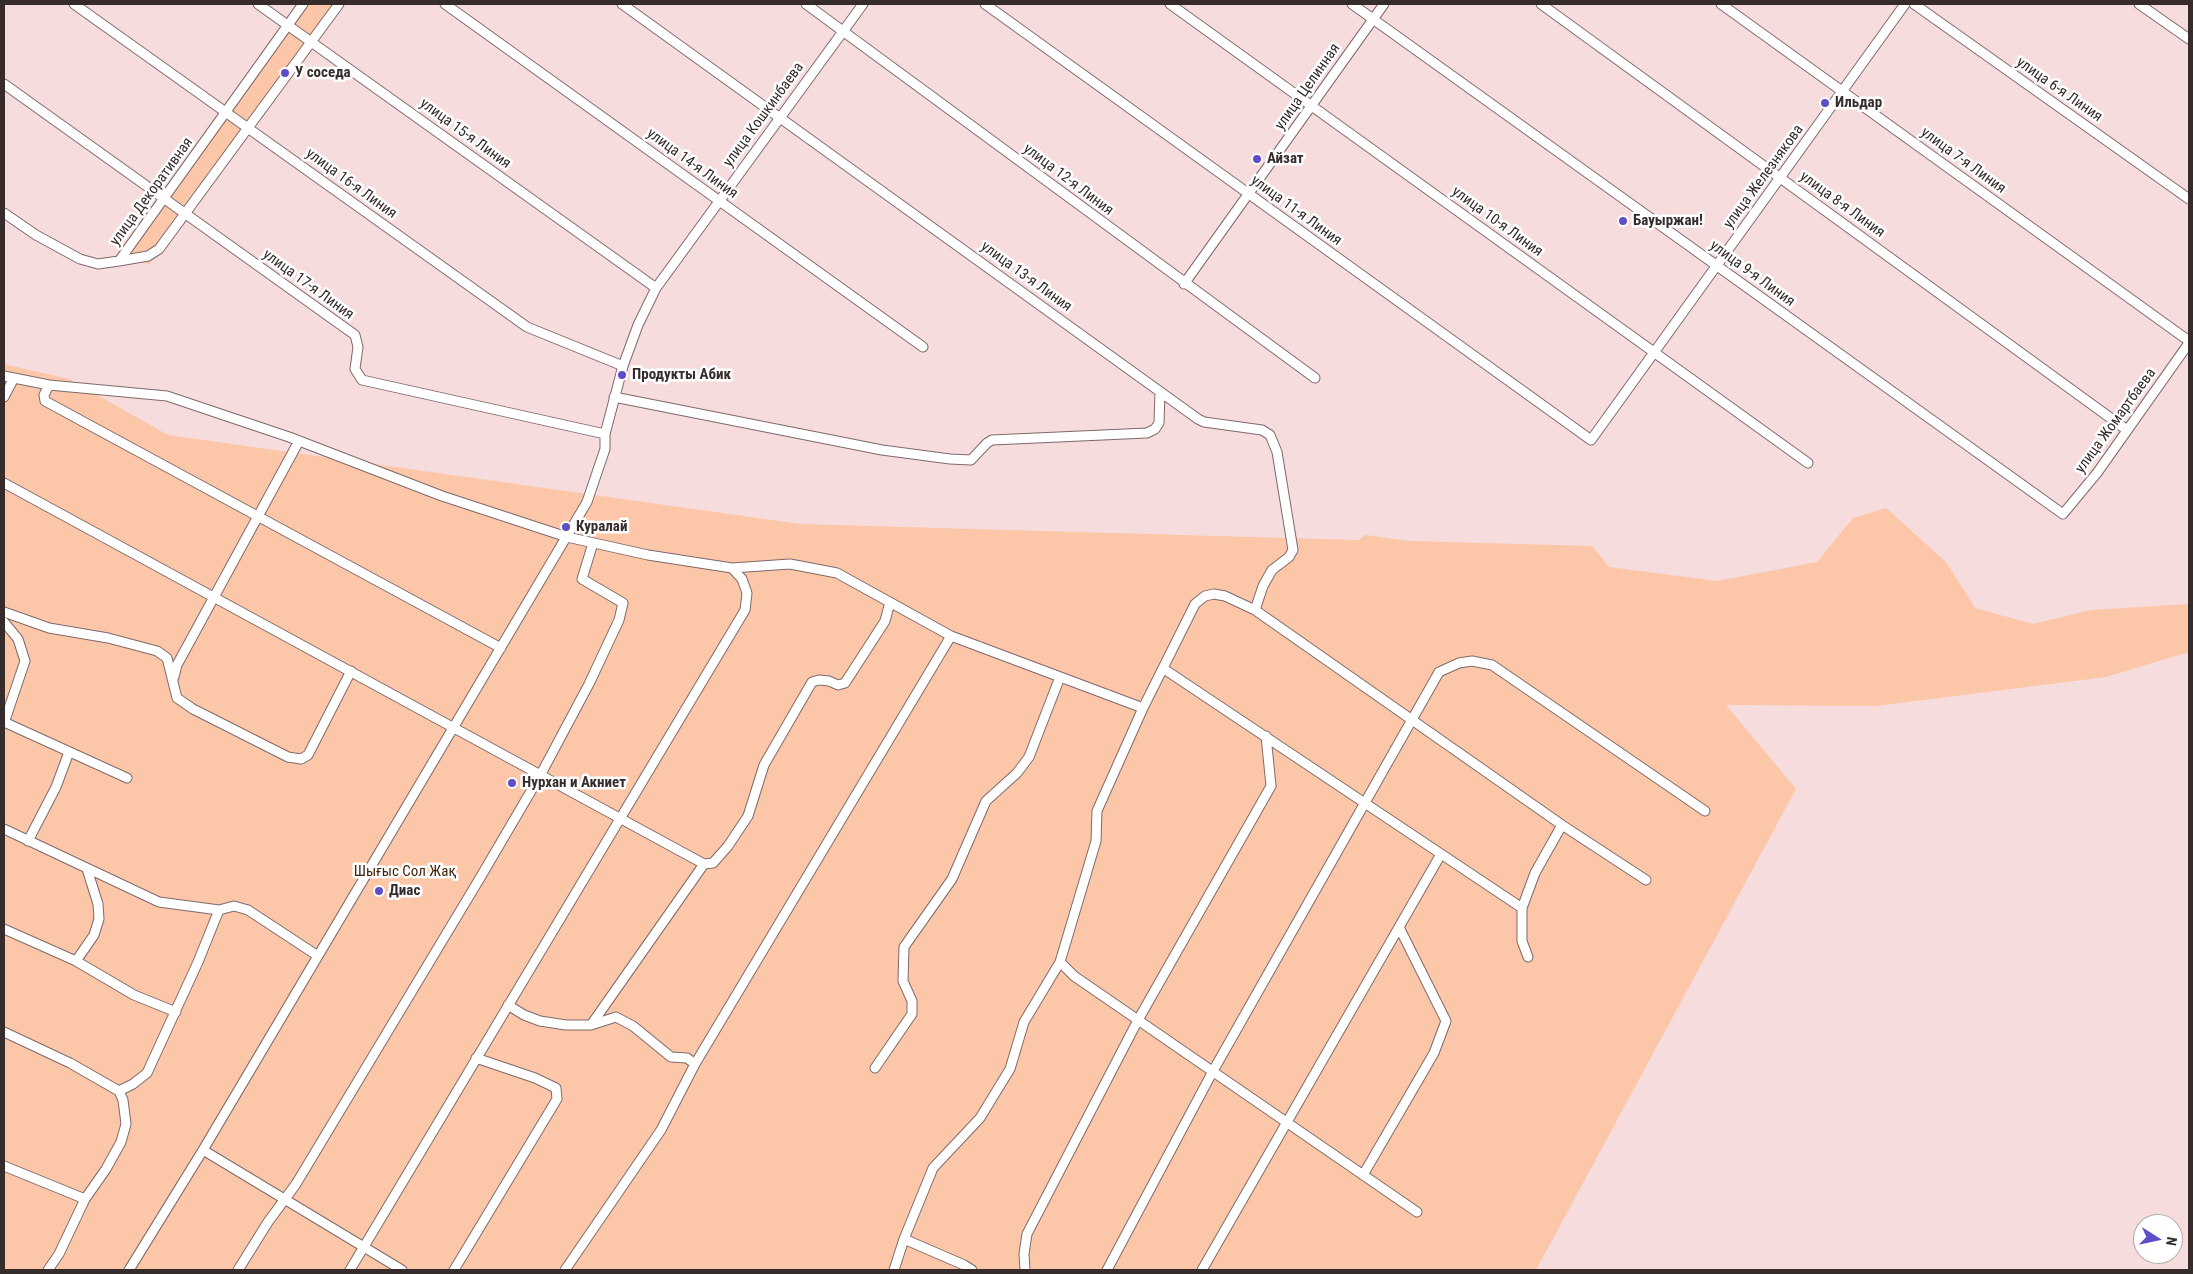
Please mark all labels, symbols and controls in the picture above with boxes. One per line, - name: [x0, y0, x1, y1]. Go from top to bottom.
- street label: улица Целинная: [1272, 40, 1344, 134]
- street label: улица 6-я Линия: [2013, 54, 2105, 126]
- street label: улица Кошкинбаева: [720, 59, 808, 171]
- place label: У соседа: [295, 64, 351, 82]
- marker: У соседа: [279, 67, 291, 79]
- place label: Ильдар: [1835, 94, 1882, 112]
- street label: улица 15-я Линия: [416, 95, 514, 173]
- marker: Ильдар: [1819, 97, 1831, 109]
- street label: улица Железнякова: [1720, 122, 1808, 232]
- street label: улица 7-я Линия: [1917, 124, 2009, 198]
- street label: улица 14-я Линия: [643, 125, 741, 203]
- street label: улица Декоративная: [107, 134, 197, 250]
- street label: улица 12-я Линия: [1019, 140, 1117, 220]
- street label: улица 16-я Линия: [302, 145, 400, 223]
- place label: Айзат: [1267, 150, 1304, 168]
- marker: Айзат: [1251, 153, 1263, 165]
- street label: улица 8-я Линия: [1796, 168, 1888, 242]
- street label: улица 11-я Линия: [1247, 172, 1345, 250]
- street label: улица 10-я Линия: [1448, 183, 1546, 261]
- place label: Бауыржан!: [1633, 212, 1703, 230]
- marker: Бауыржан!: [1617, 215, 1629, 227]
- street label: улица 9-я Линия: [1706, 237, 1798, 311]
- street label: улица 13-я Линия: [977, 238, 1075, 316]
- street label: улица 17-я Линия: [259, 246, 357, 324]
- street label: улица Жомартбаева: [2072, 365, 2160, 477]
- place label: Продукты Абик: [632, 366, 731, 384]
- marker: Продукты Абик: [616, 369, 628, 381]
- place label: Куралай: [576, 518, 627, 536]
- marker: Куралай: [560, 521, 572, 533]
- place label: Нурхан и Акниет: [522, 774, 626, 792]
- marker: Нурхан и Акниет: [506, 777, 518, 789]
- park label: Шығыс Сол Жақ: [354, 863, 456, 881]
- place label: Диас: [389, 882, 420, 900]
- marker: Диас: [373, 885, 385, 897]
- north arrow: [2133, 1214, 2183, 1264]
- text: N: [2163, 1236, 2180, 1247]

